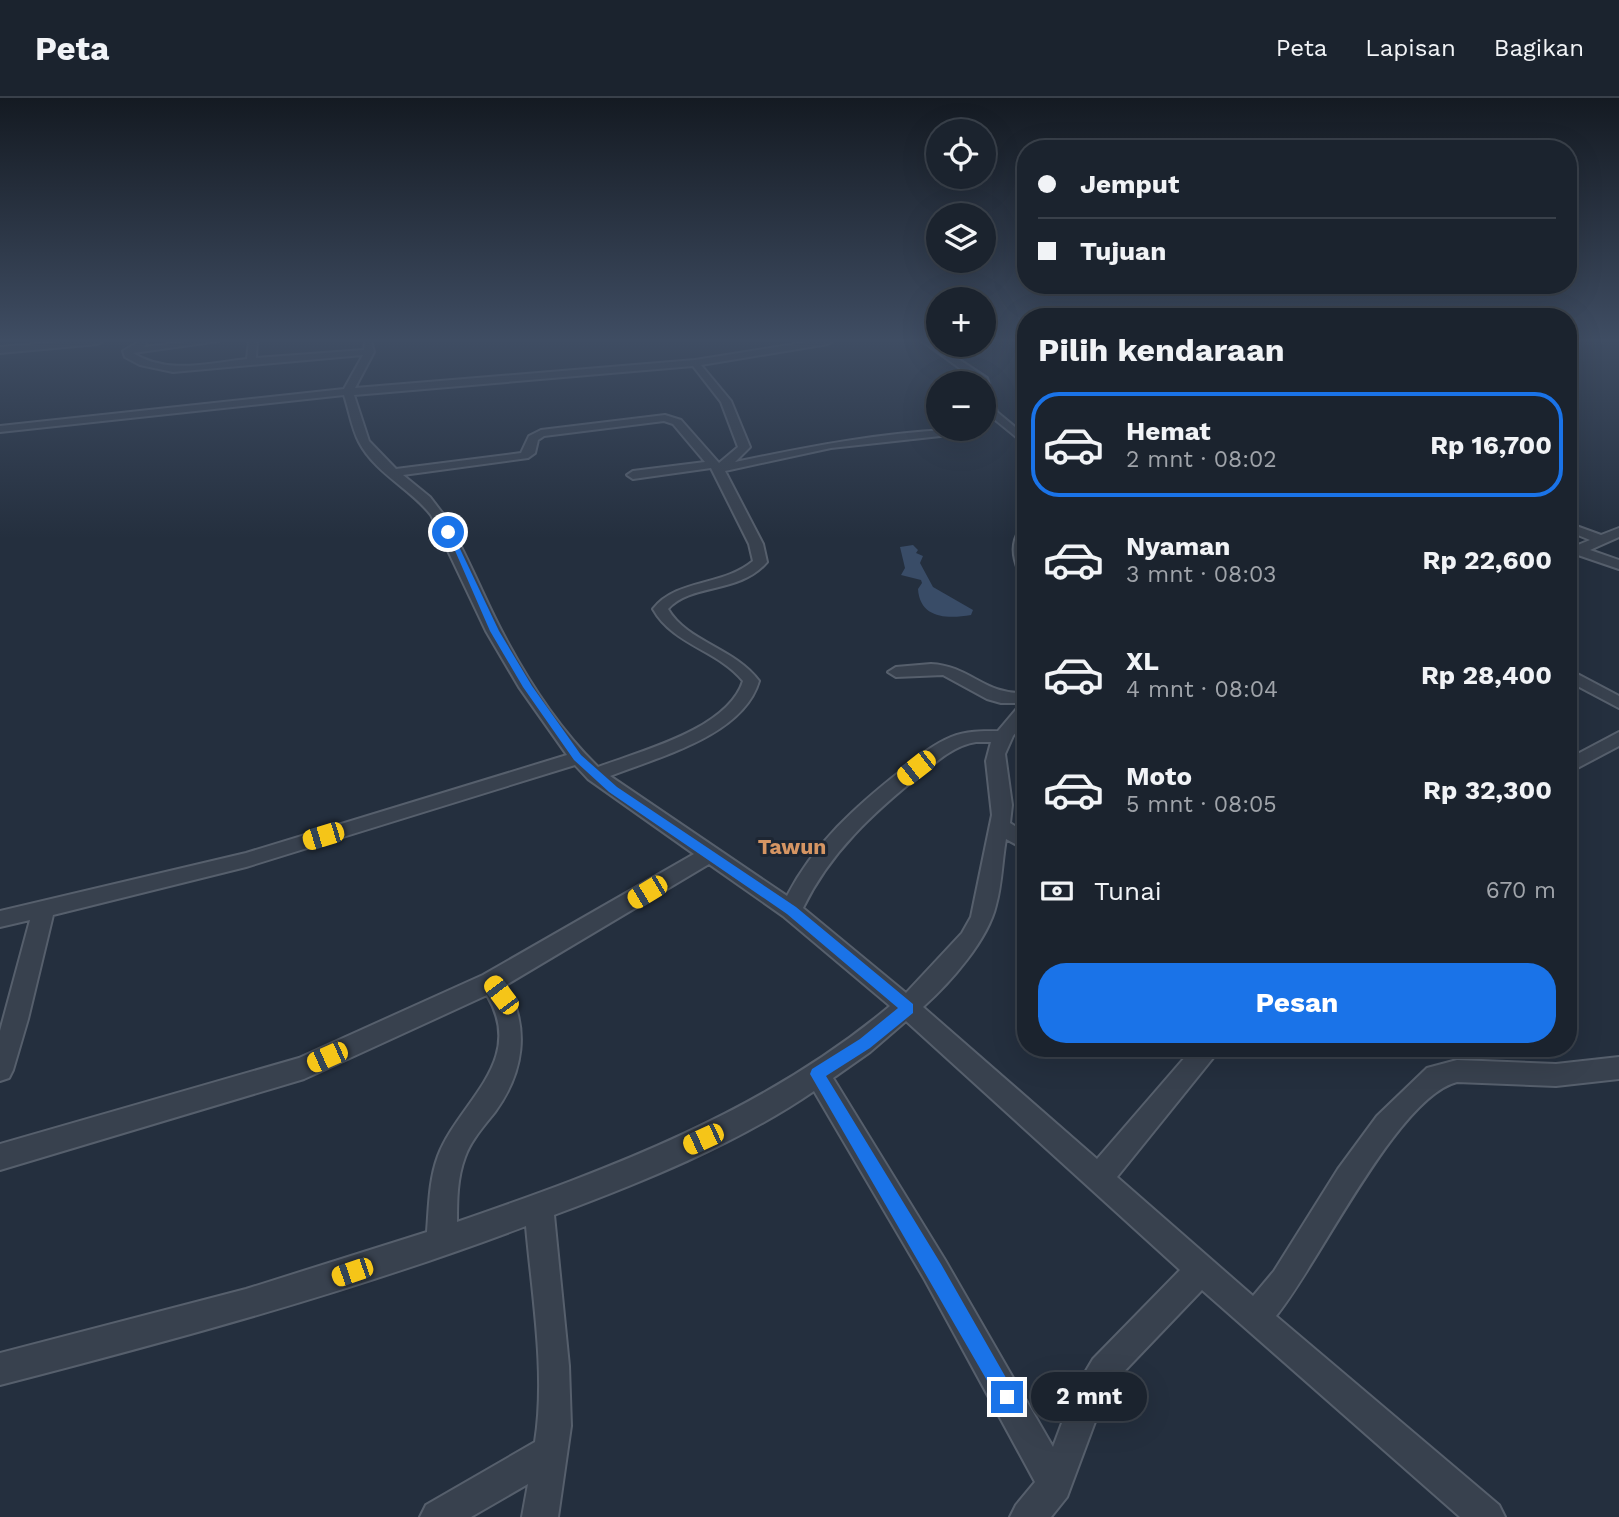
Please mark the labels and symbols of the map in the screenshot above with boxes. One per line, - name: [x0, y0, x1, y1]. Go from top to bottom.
- route start: [432, 516, 464, 548]
- car: [893, 747, 940, 789]
- car: [300, 820, 347, 852]
- district label: Tawun: [758, 834, 826, 859]
- car: [624, 872, 671, 912]
- car: [480, 972, 523, 1018]
- car: [304, 1039, 351, 1075]
- car: [680, 1121, 727, 1157]
- car: [329, 1255, 376, 1289]
- callout: 2 mnt: [1032, 1372, 1147, 1422]
- route end: [991, 1381, 1023, 1413]

